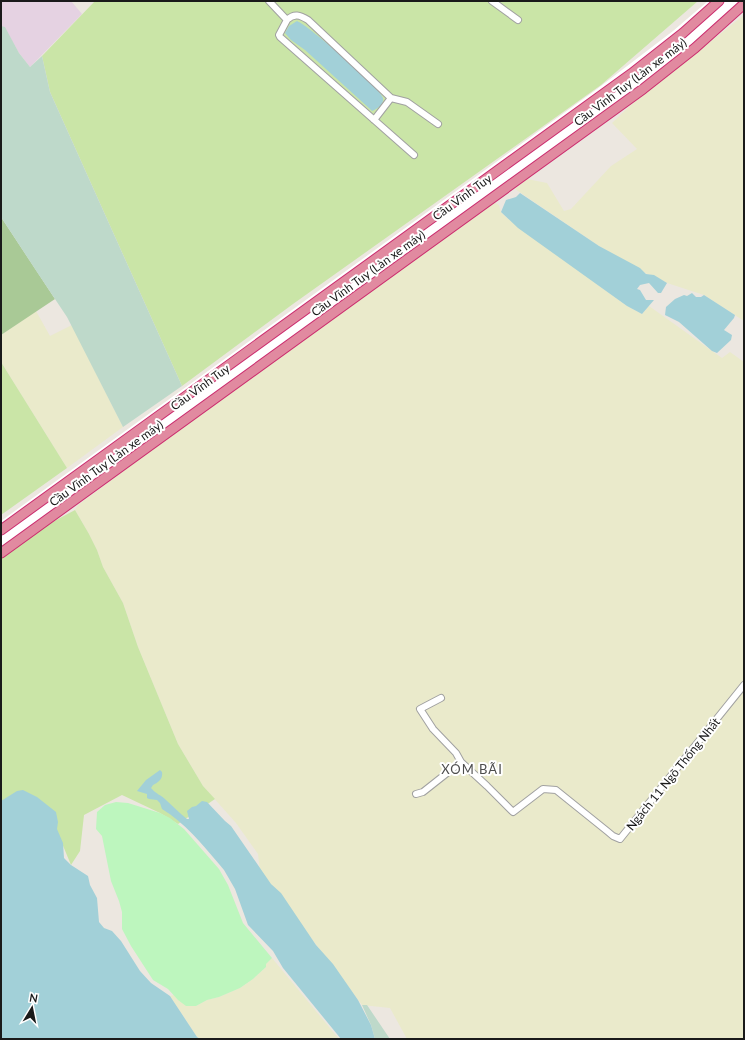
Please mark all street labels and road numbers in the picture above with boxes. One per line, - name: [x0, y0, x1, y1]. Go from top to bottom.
- street label: Cầu Vĩnh Tuy (Làn xe máy): [571, 35, 689, 129]
- street label: Cầu Vĩnh Tuy: [430, 170, 495, 223]
- street label: Cầu Vĩnh Tuy (Làn xe máy): [308, 227, 428, 319]
- street label: Cầu Vĩnh Tuy: [168, 360, 233, 413]
- street label: Cầu Vĩnh Tuy (Làn xe máy): [46, 417, 166, 509]
- street label: Ngách 11 Ngõ Thống Nhất: [623, 714, 724, 833]

